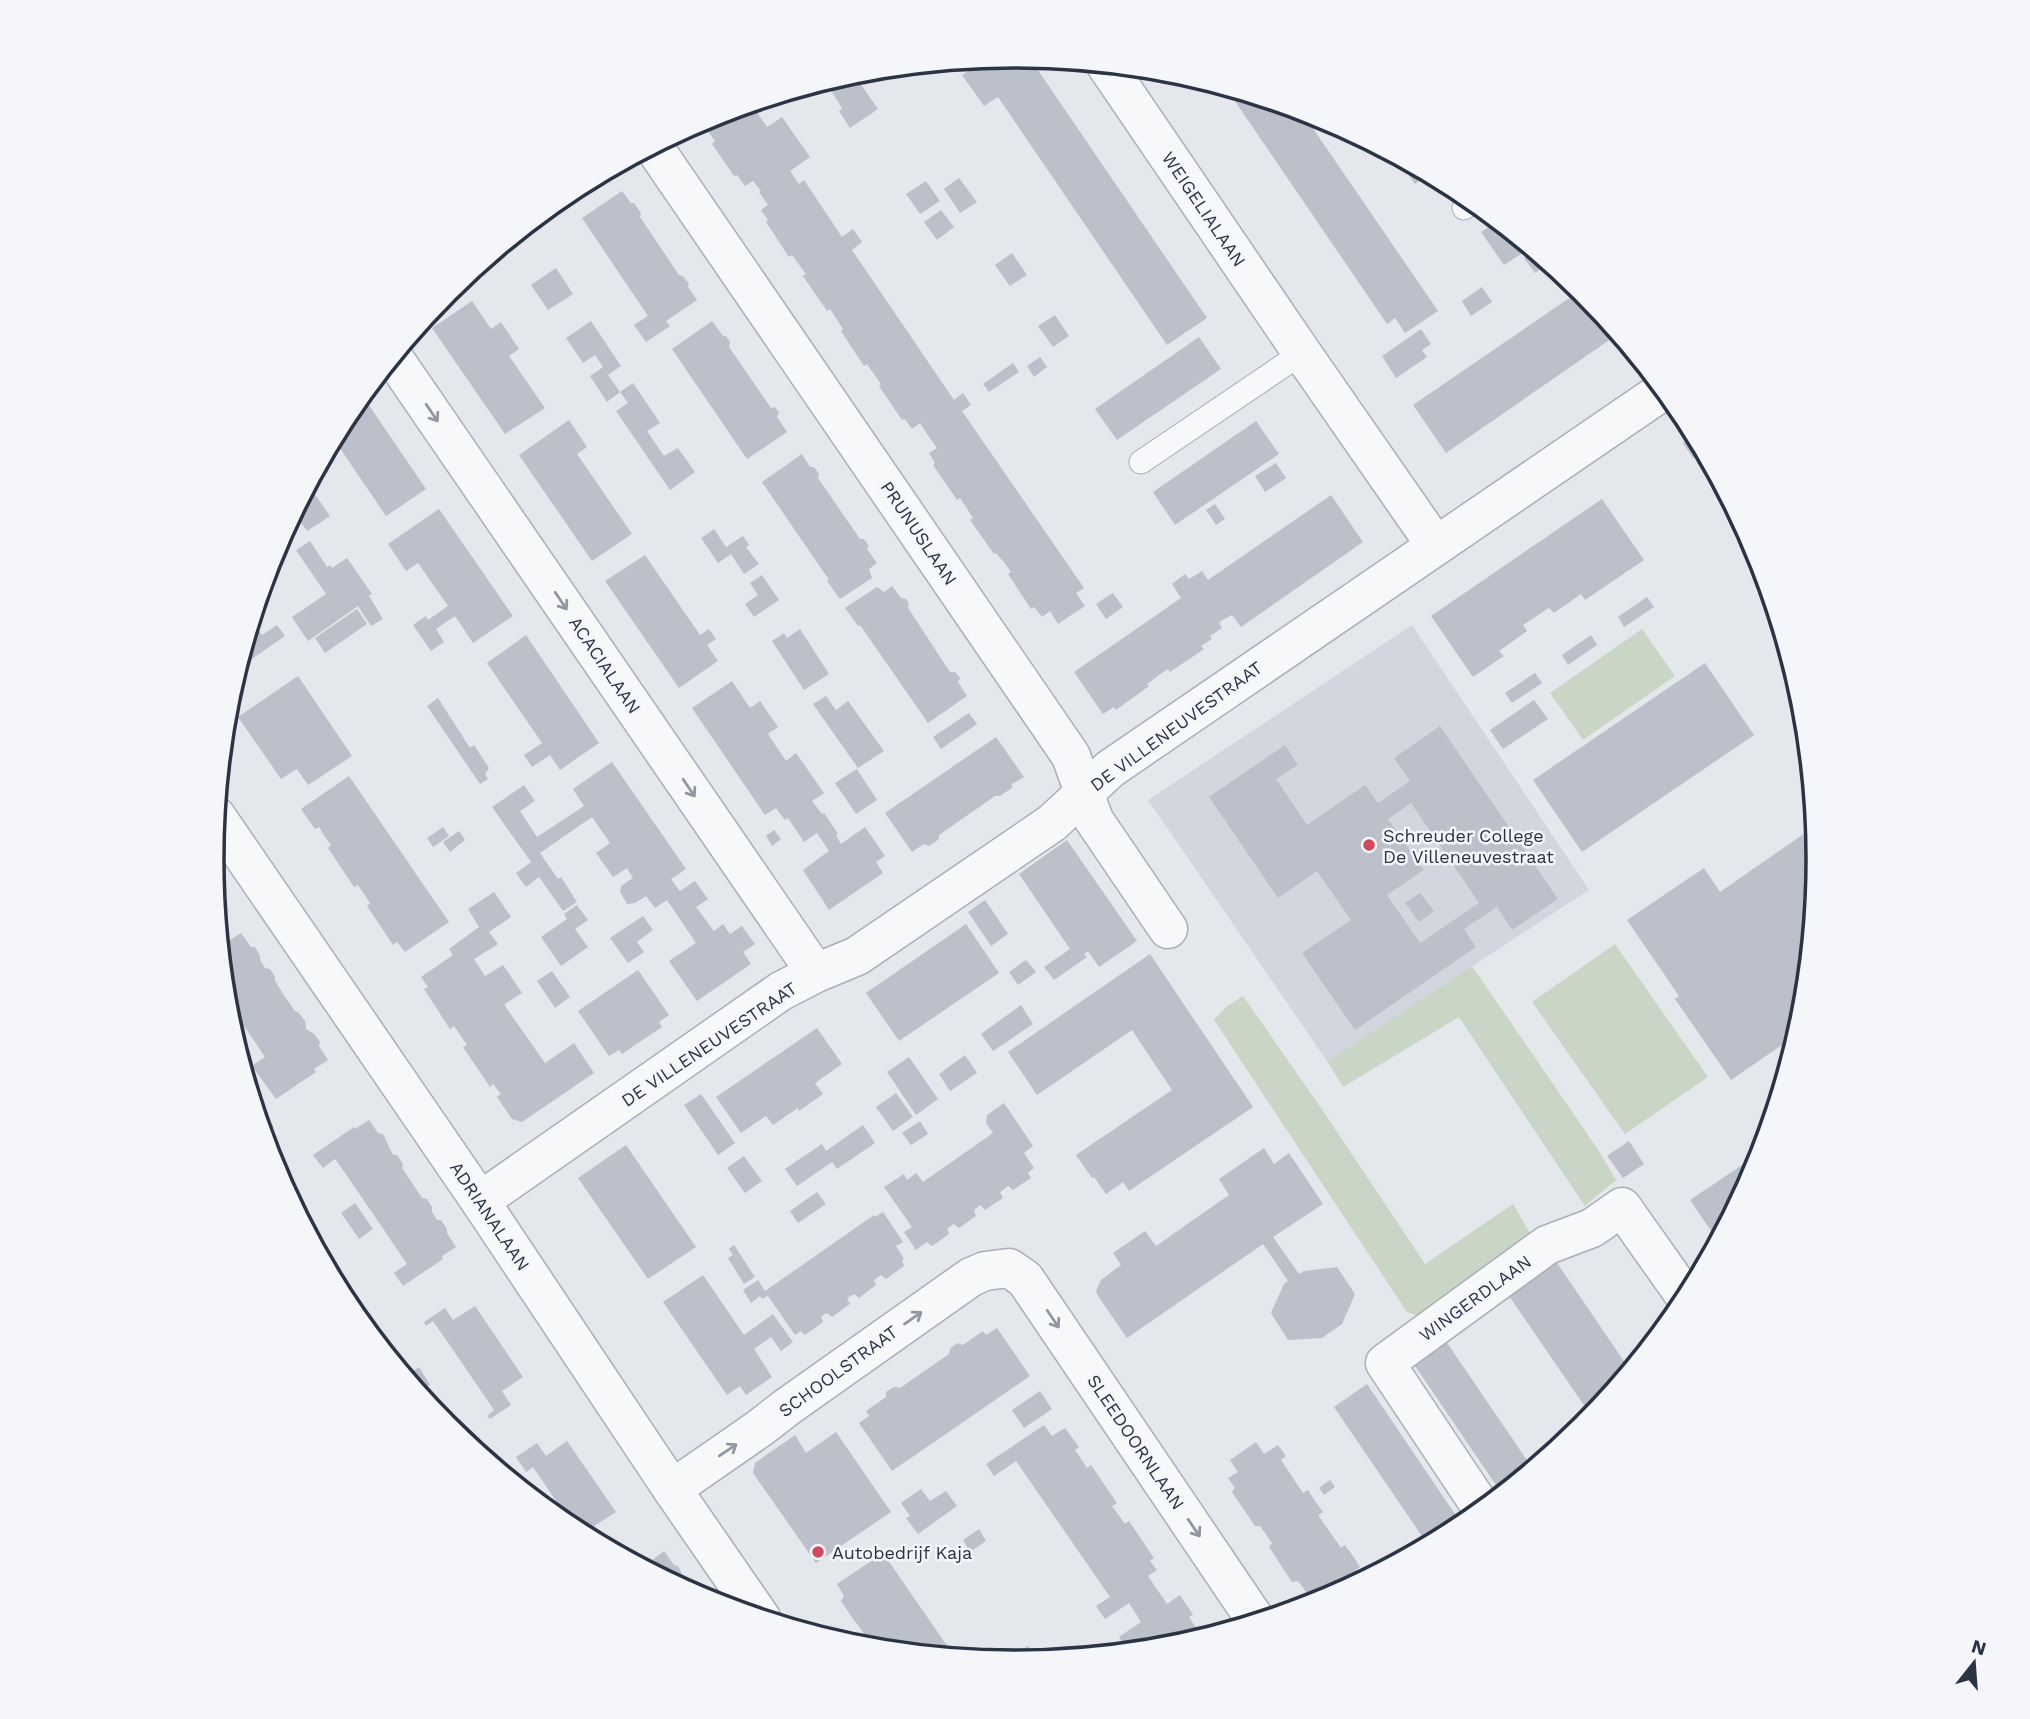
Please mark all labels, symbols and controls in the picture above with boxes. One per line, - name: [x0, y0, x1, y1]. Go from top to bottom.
- street label: WEIGELIALAAN: [1158, 147, 1250, 271]
- one-way arrow: [425, 403, 439, 422]
- street label: PRUNUSLAAN: [876, 477, 962, 589]
- one-way arrow: [553, 591, 568, 610]
- street label: ACACIALAAN: [565, 612, 645, 718]
- street label: DE VILLENEUVESTRAAT: [1086, 656, 1266, 795]
- one-way arrow: [682, 778, 696, 797]
- place label: Schreuder College De Villeneuvestraat: [1383, 825, 1554, 867]
- marker: Schreuder College De Villeneuvestraat: [1361, 837, 1377, 853]
- street label: DE VILLENEUVESTRAAT: [617, 977, 801, 1111]
- street label: ADRIANALAAN: [446, 1158, 534, 1274]
- street label: WINGERDLAAN: [1415, 1250, 1535, 1346]
- one-way arrow: [1045, 1309, 1060, 1328]
- one-way arrow: [903, 1311, 922, 1325]
- street label: SCHOOLSTRAAT: [775, 1321, 902, 1421]
- street label: SLEEDOORNLAAN: [1083, 1371, 1189, 1513]
- one-way arrow: [718, 1443, 737, 1457]
- one-way arrow: [1187, 1518, 1201, 1537]
- place label: Autobedrijf Kaja: [832, 1542, 972, 1563]
- marker: Autobedrijf Kaja: [810, 1544, 826, 1560]
- north arrow: [1939, 1628, 2009, 1698]
- text: N: [1969, 1634, 1989, 1660]

